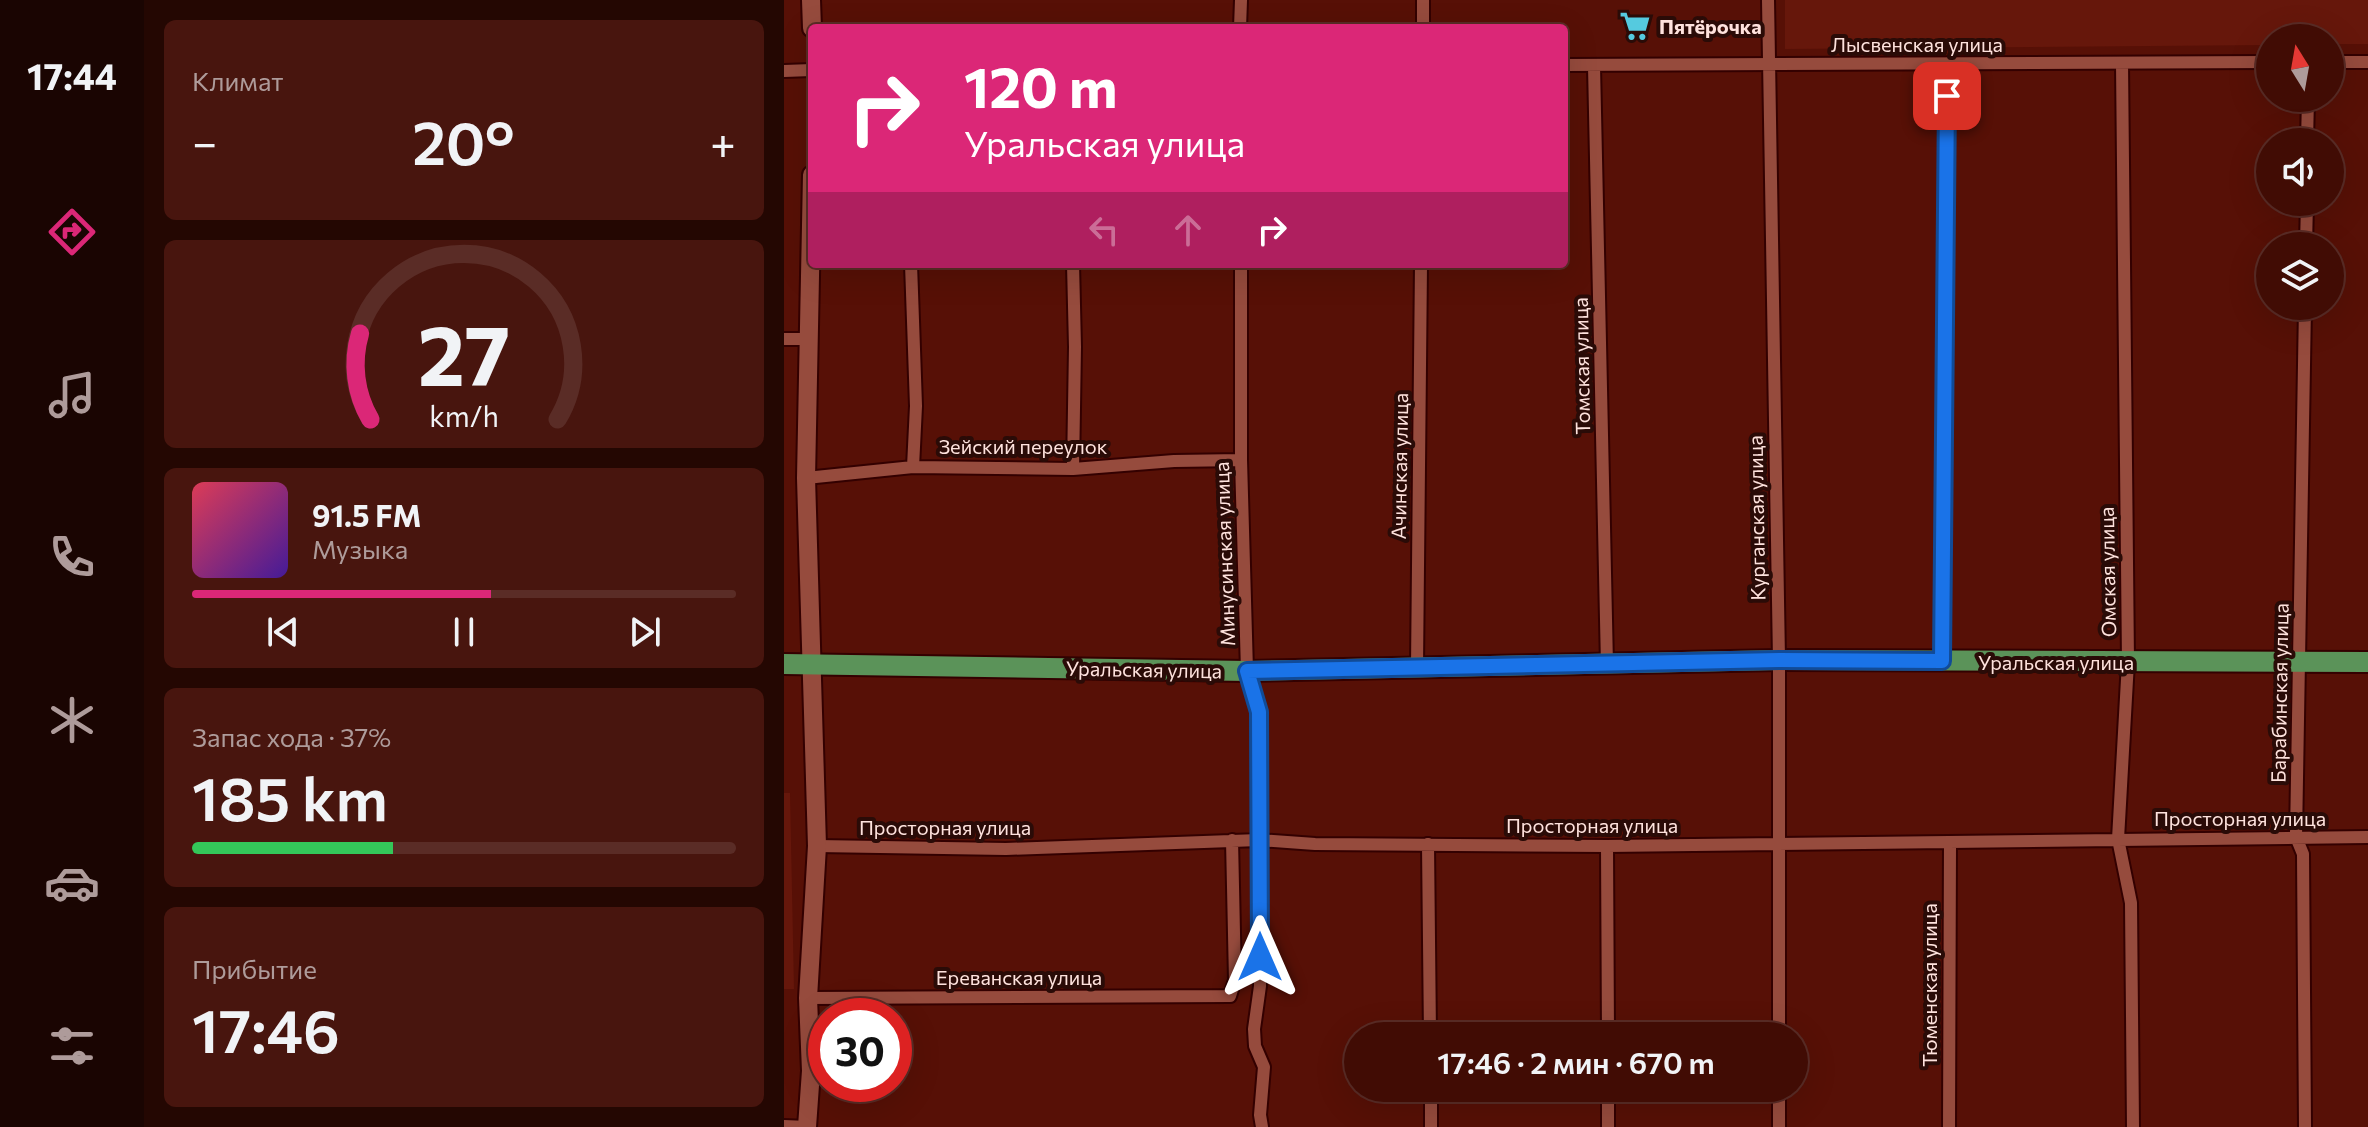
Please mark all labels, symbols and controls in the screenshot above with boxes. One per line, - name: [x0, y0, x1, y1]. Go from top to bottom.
- supermarket icon: Пятёрочка: [1618, 9, 1652, 43]
- place label: Пятёрочка: [1659, 14, 1762, 38]
- north arrow: [2256, 24, 2344, 112]
- map controls: [2256, 24, 2344, 320]
- street label: Лысвенская улица: [1831, 32, 2003, 56]
- text: 120 m: [964, 51, 1118, 120]
- text: 17:44: [27, 53, 117, 97]
- icon: right: [832, 56, 936, 160]
- pin: [1913, 62, 1981, 130]
- text: Климат: [192, 65, 284, 96]
- icon: arrive: [1925, 74, 1969, 118]
- text: 20°: [412, 104, 515, 177]
- text: −: [192, 114, 217, 168]
- text: +: [710, 114, 736, 168]
- text: Уральская улица: [964, 120, 1245, 164]
- button: sound: [2256, 128, 2344, 216]
- icon: directions: [44, 204, 100, 260]
- icon: left: [1082, 208, 1126, 252]
- icon: ahead: [1166, 208, 1210, 252]
- icon: right: [1250, 208, 1294, 252]
- button: layers: [2256, 232, 2344, 320]
- street label: Томская улица: [1568, 297, 1594, 435]
- text: 27: [418, 300, 510, 402]
- icon: music: [44, 367, 100, 423]
- street label: Ачинская улица: [1386, 393, 1412, 539]
- text: km/h: [429, 398, 499, 433]
- street label: Зейский переулок: [939, 434, 1108, 458]
- street label: Курганская улица: [1743, 435, 1769, 601]
- street label: Минусинская улица: [1209, 461, 1239, 647]
- text: 91.5 FM: [312, 496, 421, 533]
- street label: Омская улица: [2094, 507, 2120, 637]
- icon: phone: [44, 529, 100, 585]
- text: Музыка: [312, 533, 408, 564]
- street label: Барабинская улица: [2265, 603, 2293, 783]
- icon: previous: [261, 610, 305, 654]
- icon: pause: [442, 610, 486, 654]
- icon: next: [623, 610, 667, 654]
- street label: Уральская улица: [1978, 650, 2134, 674]
- street label: Уральская улица: [1066, 656, 1222, 682]
- icon: climate: [44, 692, 100, 748]
- text: Запас хода · 37%: [192, 721, 391, 752]
- text: 185 km: [192, 760, 388, 833]
- street label: Просторная улица: [2154, 806, 2326, 830]
- street label: Просторная улица: [1506, 813, 1678, 837]
- street label: Просторная улица: [859, 815, 1031, 839]
- icon: car: [44, 855, 100, 911]
- street label: Тюменская улица: [1917, 903, 1941, 1067]
- position arrow: [1218, 915, 1302, 999]
- text: Прибытие: [192, 953, 317, 984]
- street label: Ереванская улица: [936, 965, 1102, 989]
- text: 17:46: [192, 992, 340, 1065]
- speed limit sign: 30: [808, 998, 912, 1102]
- icon: filters: [44, 1018, 100, 1074]
- text: 17:46 · 2 мин · 670 m: [1437, 1043, 1715, 1080]

